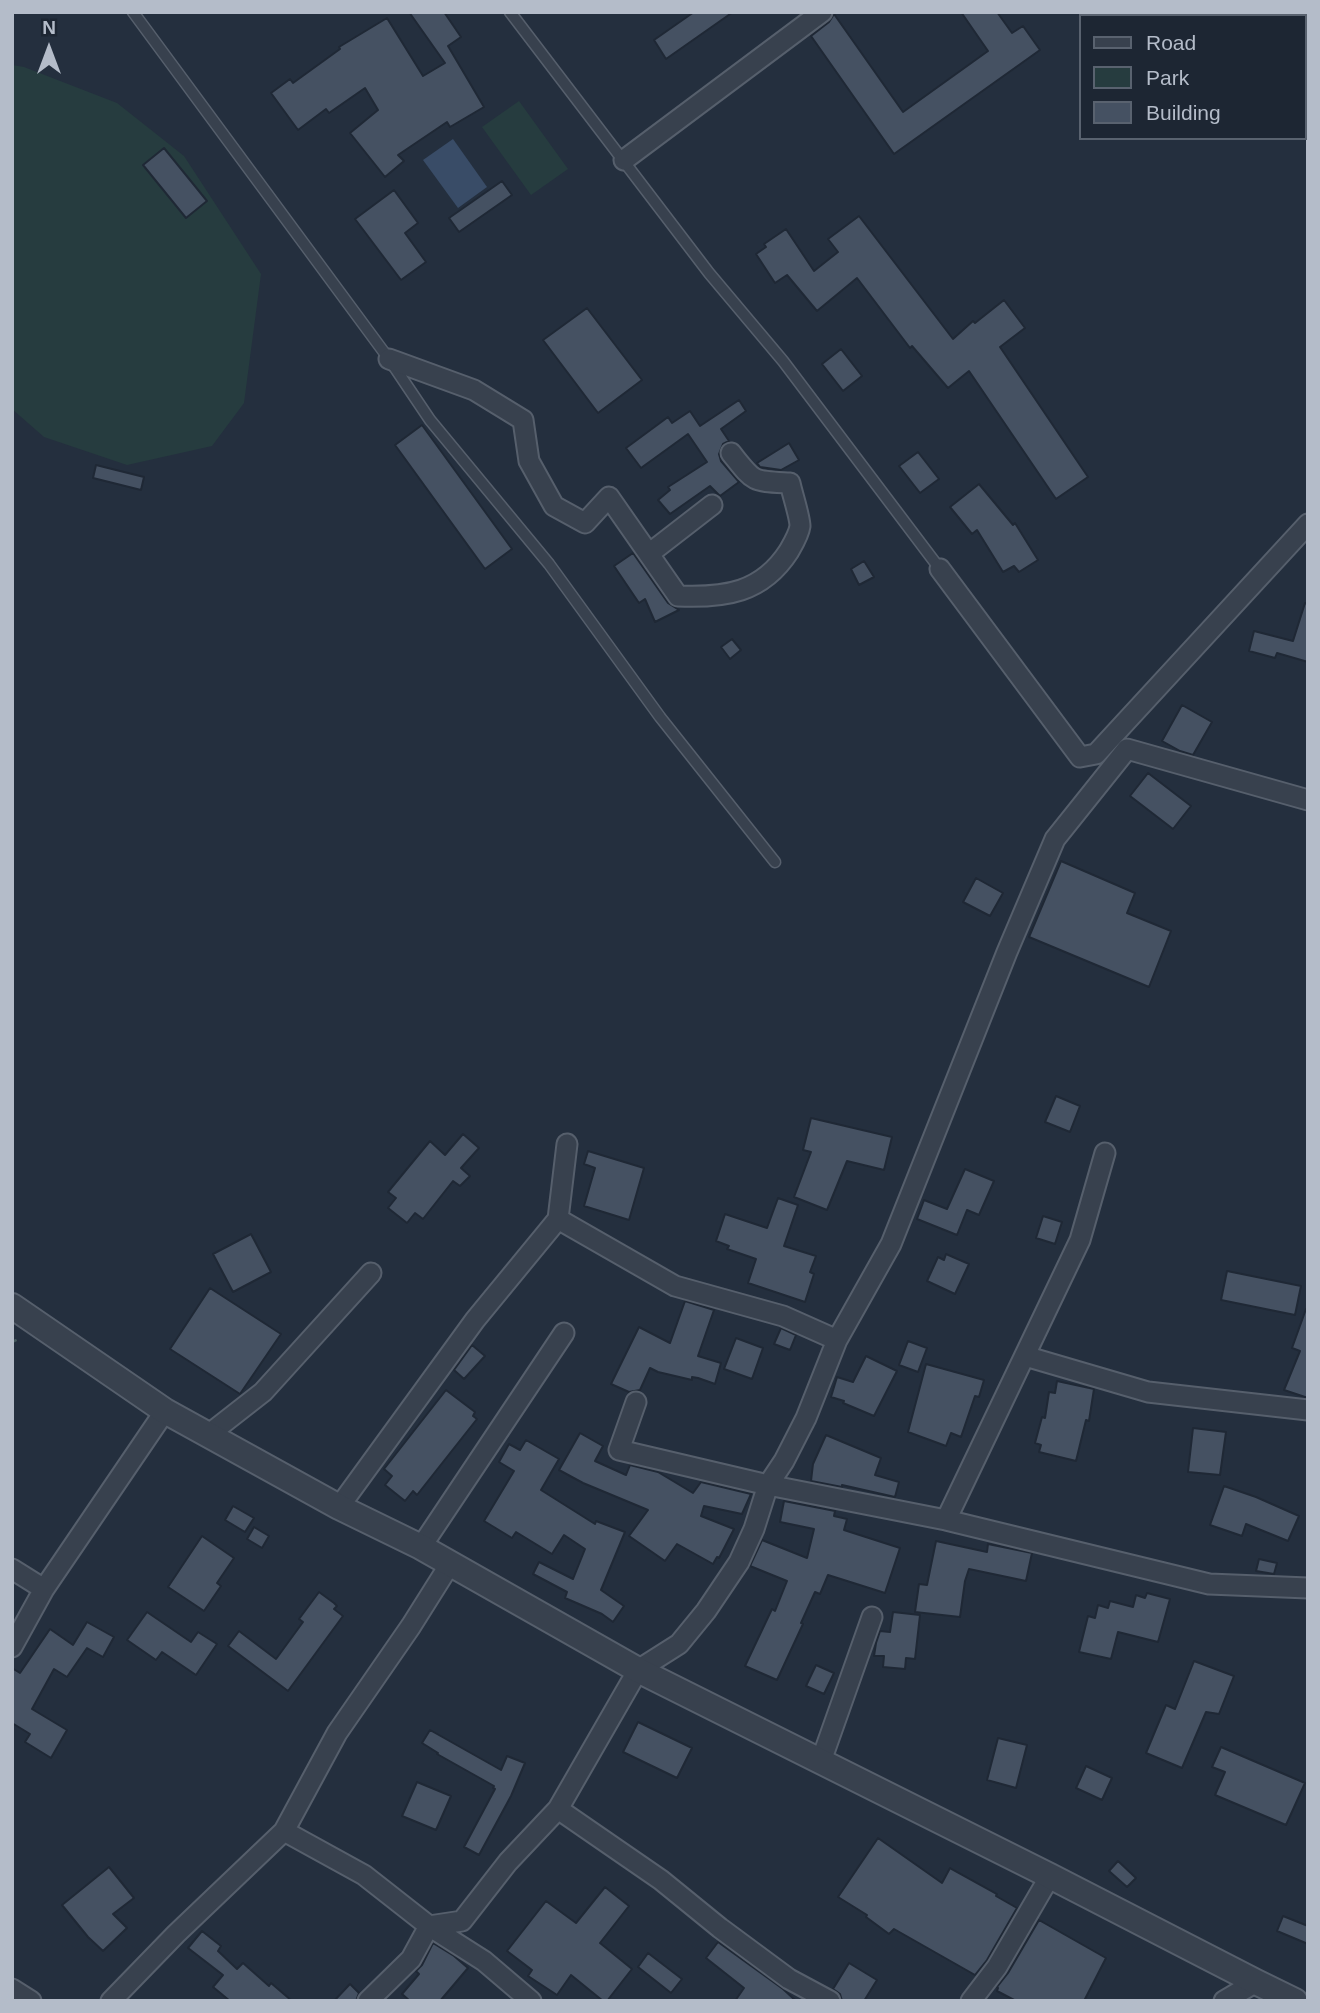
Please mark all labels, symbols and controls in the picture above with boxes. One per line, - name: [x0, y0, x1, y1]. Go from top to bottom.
- north arrow: [14, 14, 84, 84]
- legend: [1078, 14, 1306, 140]
- text: N: [42, 17, 56, 38]
- text: Road: [1146, 31, 1196, 54]
- text: Park: [1146, 66, 1189, 89]
- text: Building: [1146, 101, 1221, 124]

